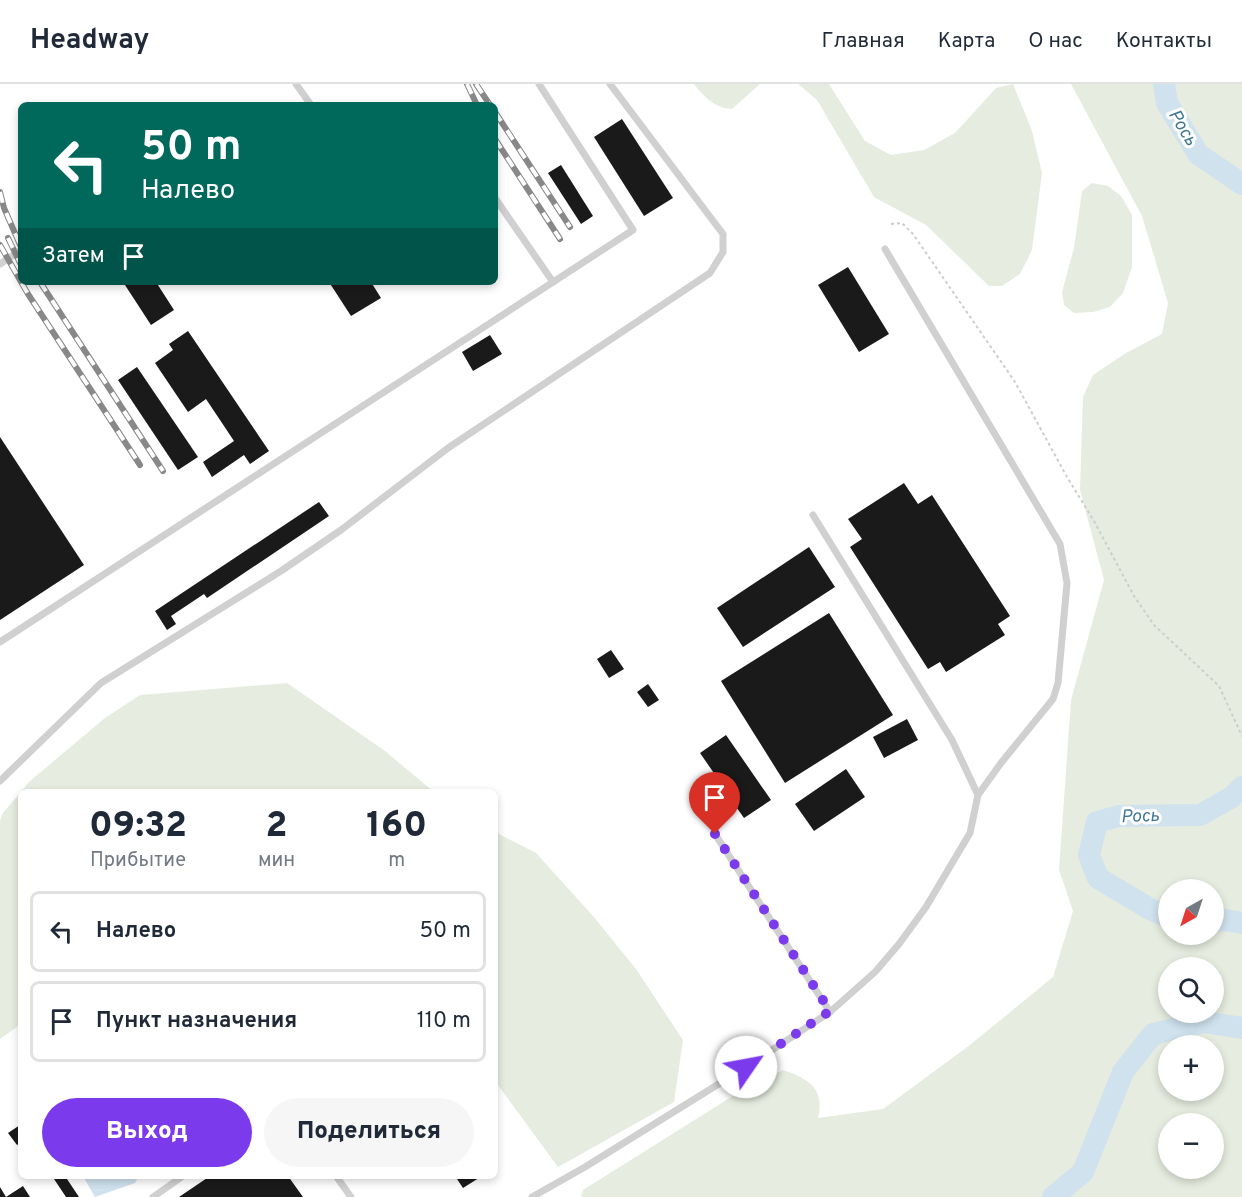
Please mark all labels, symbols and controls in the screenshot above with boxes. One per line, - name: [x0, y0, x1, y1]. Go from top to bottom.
- text: Headway: [30, 23, 149, 59]
- text: Главная: [821, 28, 905, 55]
- text: Карта: [938, 28, 995, 55]
- text: О нас: [1028, 28, 1083, 55]
- text: Контакты: [1116, 28, 1212, 55]
- water label: Рось: [1162, 106, 1202, 150]
- text: 50 m: [141, 122, 242, 175]
- icon: left: [42, 126, 120, 204]
- text: Налево: [141, 174, 235, 208]
- icon: arrive: [117, 240, 150, 273]
- text: Затем: [42, 243, 105, 270]
- pin: [689, 772, 740, 834]
- icon: arrive: [698, 781, 731, 814]
- text: 09:32: [89, 804, 187, 850]
- text: 2: [266, 804, 288, 850]
- text: 160: [366, 804, 427, 850]
- water label: Рось: [1120, 805, 1160, 829]
- text: Прибытие: [90, 848, 186, 874]
- text: мин: [258, 848, 295, 874]
- text: m: [388, 848, 405, 874]
- north arrow: [1158, 879, 1224, 945]
- map controls: [1158, 879, 1224, 1179]
- icon: left: [45, 915, 78, 948]
- text: Налево: [96, 918, 176, 945]
- text: 50 m: [419, 918, 471, 945]
- button: search: [1158, 957, 1224, 1023]
- icon: arrive: [45, 1005, 78, 1038]
- text: Пункт назначения: [96, 1008, 297, 1035]
- text: 110 m: [417, 1008, 471, 1035]
- position arrow: [714, 1035, 778, 1099]
- button: +: [1158, 1035, 1224, 1101]
- button: Выход: [42, 1098, 252, 1167]
- button: Поделиться: [264, 1098, 474, 1167]
- button: −: [1158, 1113, 1224, 1179]

